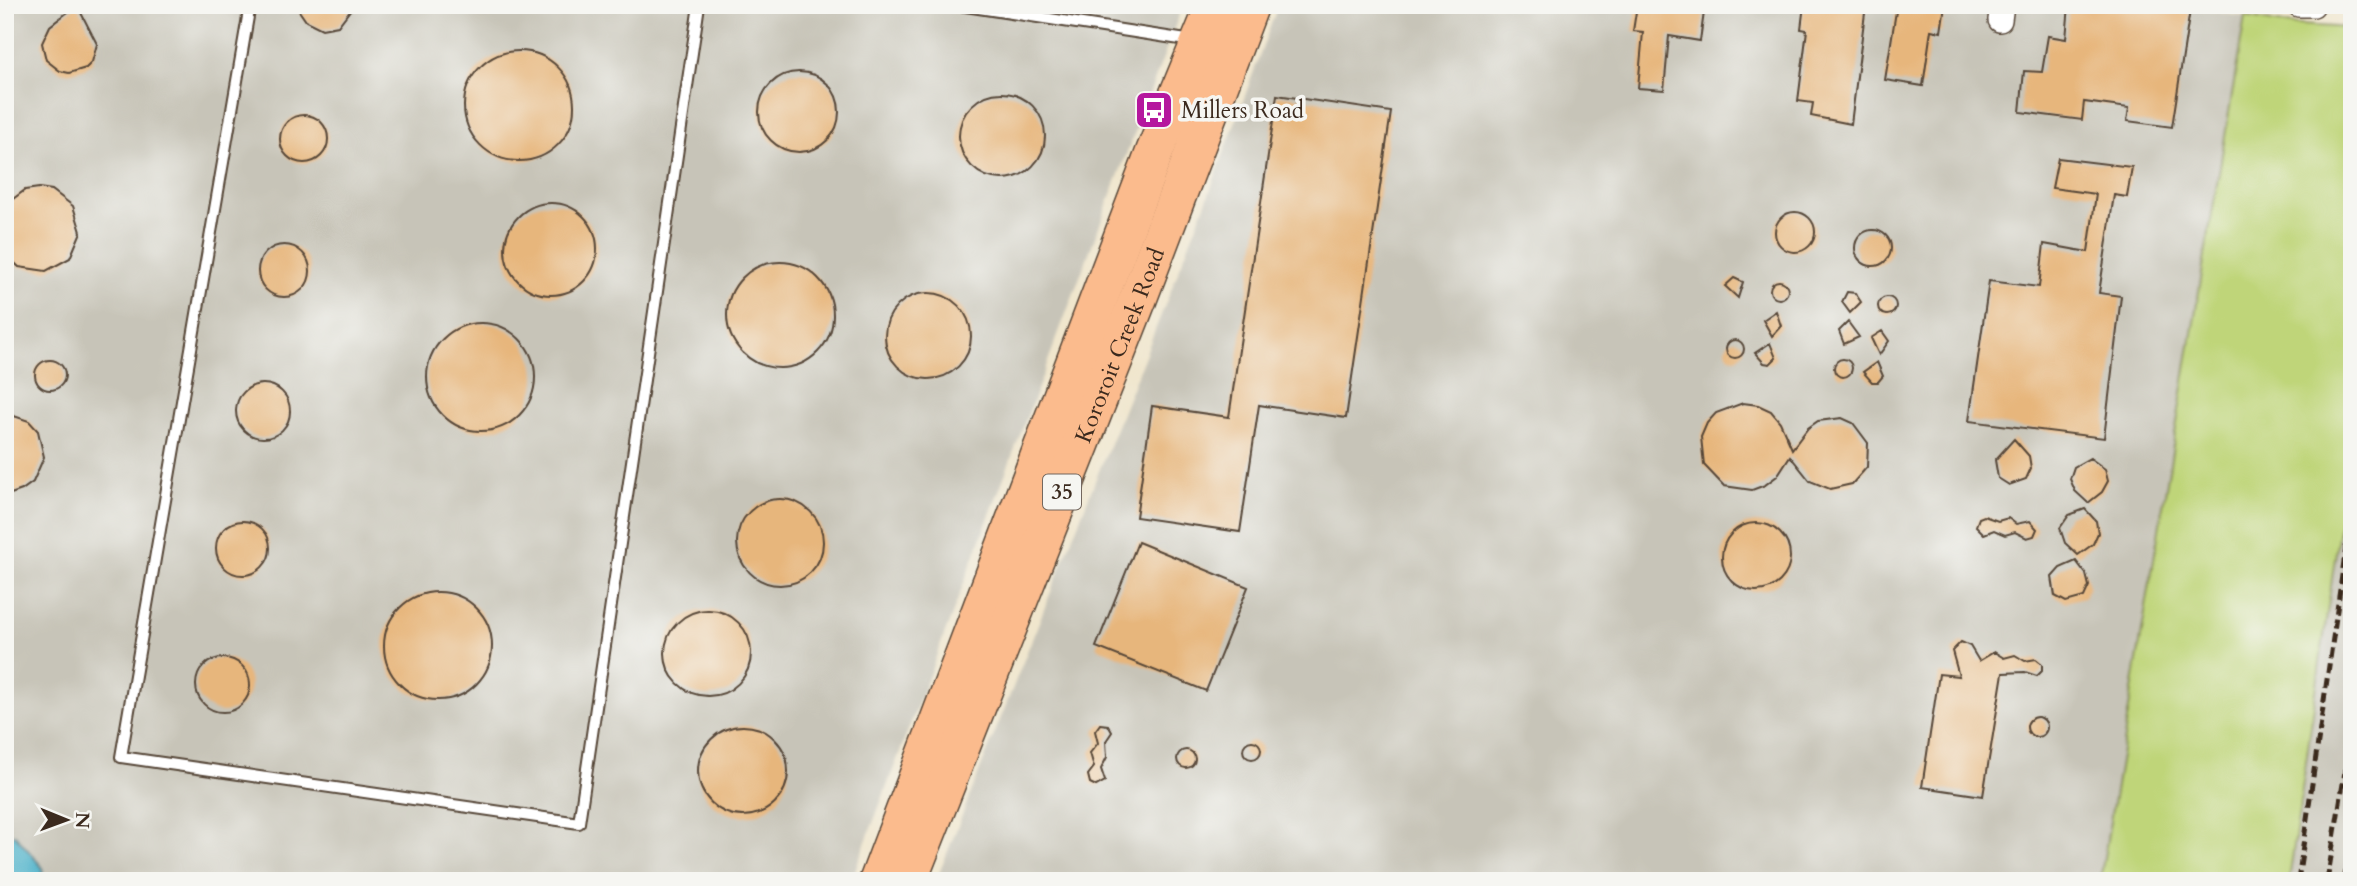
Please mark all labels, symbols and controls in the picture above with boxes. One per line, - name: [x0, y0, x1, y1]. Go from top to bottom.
- bus stop icon: Millers Road: [1133, 89, 1175, 131]
- place label: Millers Road: [1181, 95, 1305, 126]
- street label: Kororoit Creek Road: [1068, 243, 1172, 448]
- road number: 35: [1043, 475, 1081, 510]
- north arrow: [32, 784, 102, 854]
- text: N: [69, 812, 95, 829]

